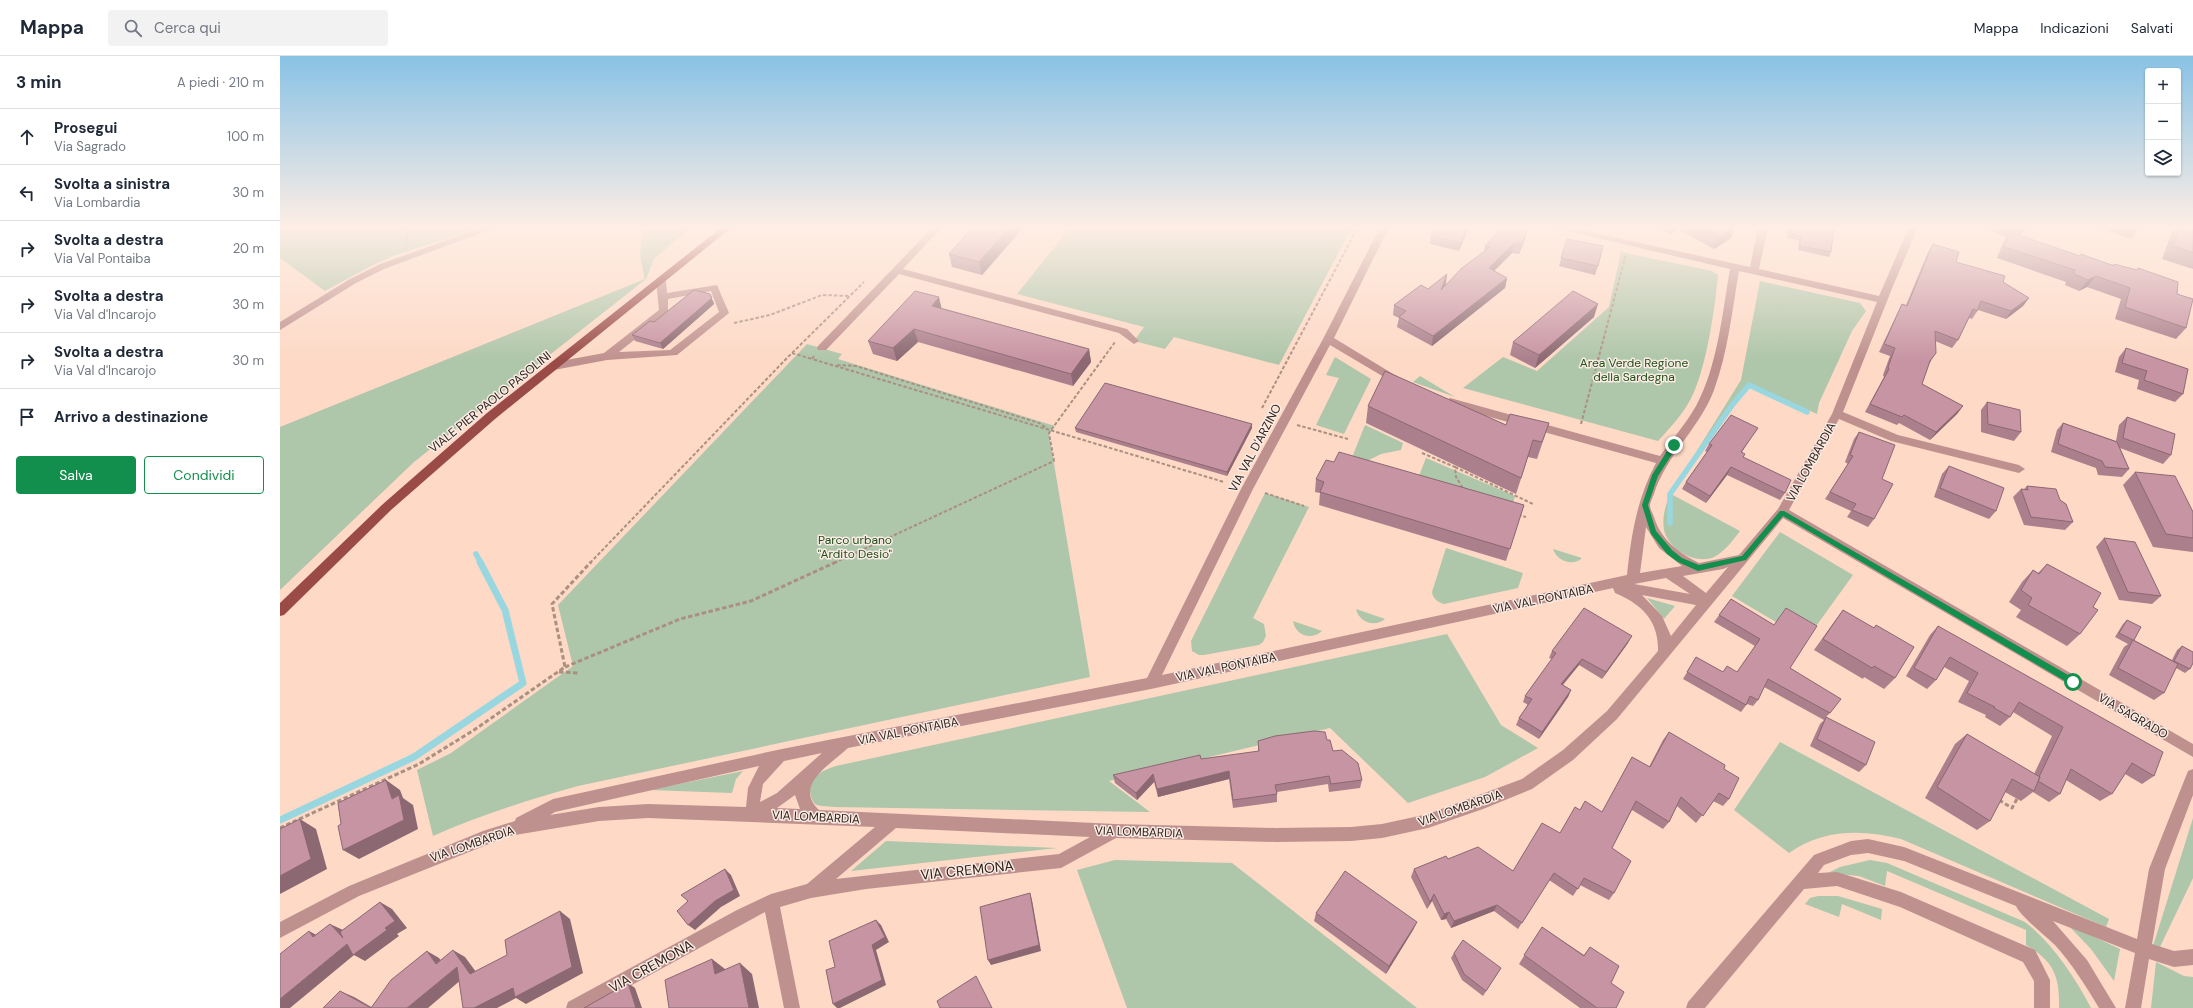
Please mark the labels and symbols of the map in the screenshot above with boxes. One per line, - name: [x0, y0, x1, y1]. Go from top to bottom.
- street label: VIALE PIER PAOLO PASOLINI: [426, 348, 554, 456]
- park label: Area Verde Regione della Sardegna: [1580, 355, 1688, 385]
- street label: VIA VAL D'ARZINO: [1225, 401, 1285, 495]
- street label: VIA LOMBARDIA: [1783, 420, 1839, 504]
- route end: [1665, 436, 1683, 454]
- park label: Parco urbano "Ardito Desio": [818, 532, 893, 562]
- street label: VIA VAL PONTAIBA: [1491, 581, 1595, 617]
- street label: VIA VAL PONTAIBA: [1174, 649, 1278, 685]
- route start: [2064, 673, 2082, 691]
- street label: VIA SAGRADO: [2095, 690, 2171, 742]
- street label: VIA VAL PONTAIBA: [856, 713, 960, 749]
- street label: VIA LOMBARDIA: [1416, 786, 1504, 830]
- street label: VIA LOMBARDIA: [772, 807, 860, 827]
- street label: VIA LOMBARDIA: [428, 822, 516, 866]
- street label: VIA LOMBARDIA: [1095, 822, 1183, 842]
- street label: VIA CREMONA: [920, 856, 1014, 884]
- street label: VIA CREMONA: [606, 935, 696, 997]

